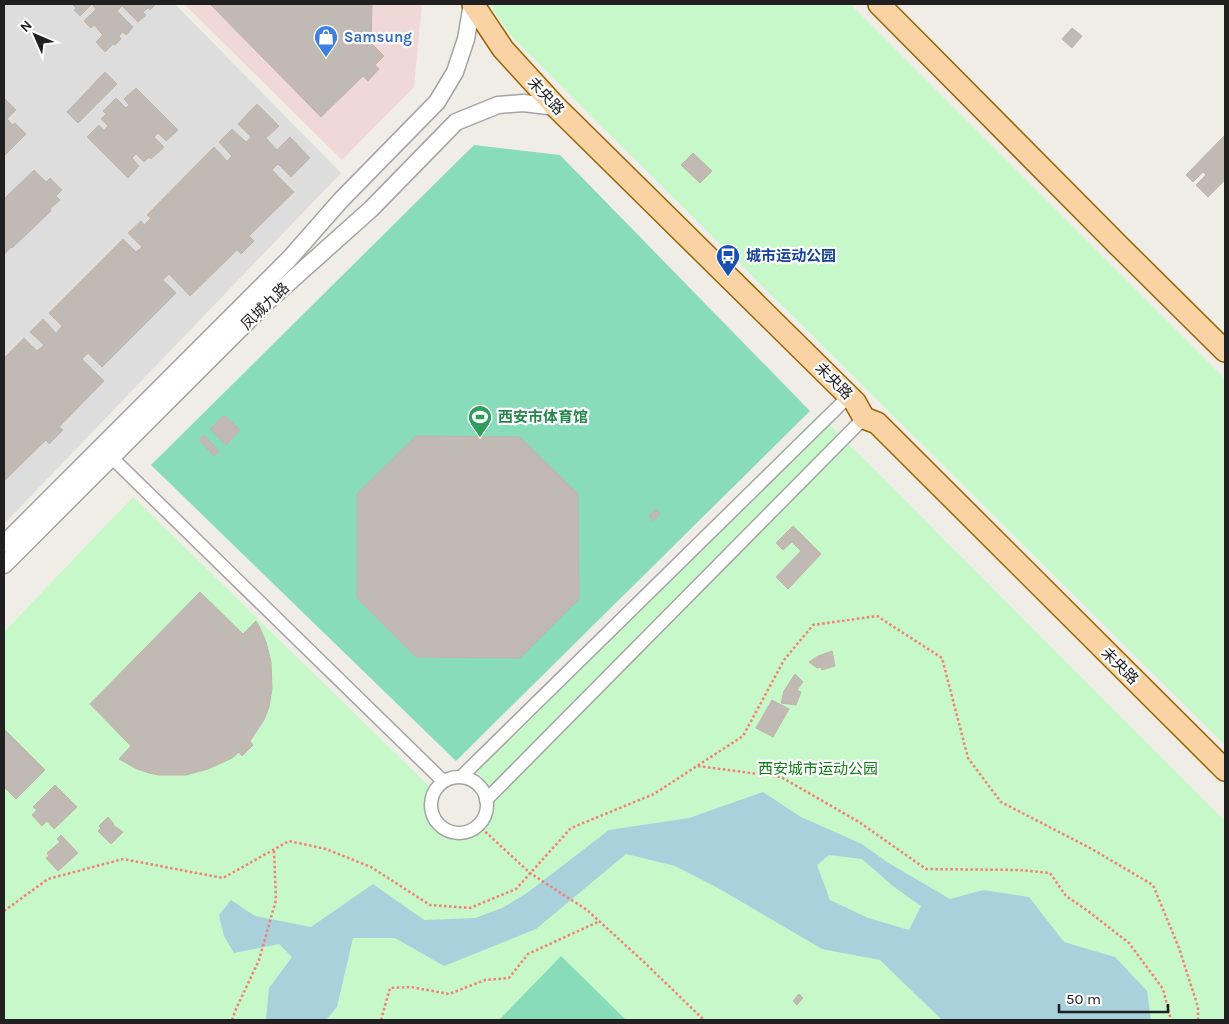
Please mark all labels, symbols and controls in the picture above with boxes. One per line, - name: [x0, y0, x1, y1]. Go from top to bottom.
- north arrow: [10, 10, 60, 60]
- text: N: [17, 17, 36, 36]
- shop icon: Samsung: [313, 24, 339, 58]
- place label: Samsung: [344, 28, 412, 46]
- street label: 未央路: [524, 73, 568, 119]
- bus stop icon: 城市运动公园: [715, 243, 741, 277]
- place label: 城市运动公园: [746, 247, 836, 265]
- street label: 凤城九路: [237, 279, 293, 333]
- street label: 未央路: [812, 359, 856, 403]
- sports icon: 西安市体育馆: [467, 404, 493, 438]
- place label: 西安市体育馆: [498, 408, 588, 426]
- street label: 未央路: [1098, 644, 1142, 688]
- park label: 西安城市运动公园: [758, 760, 878, 778]
- scale bar: [1059, 982, 1168, 1014]
- text: 50 m: [1066, 990, 1101, 1008]

